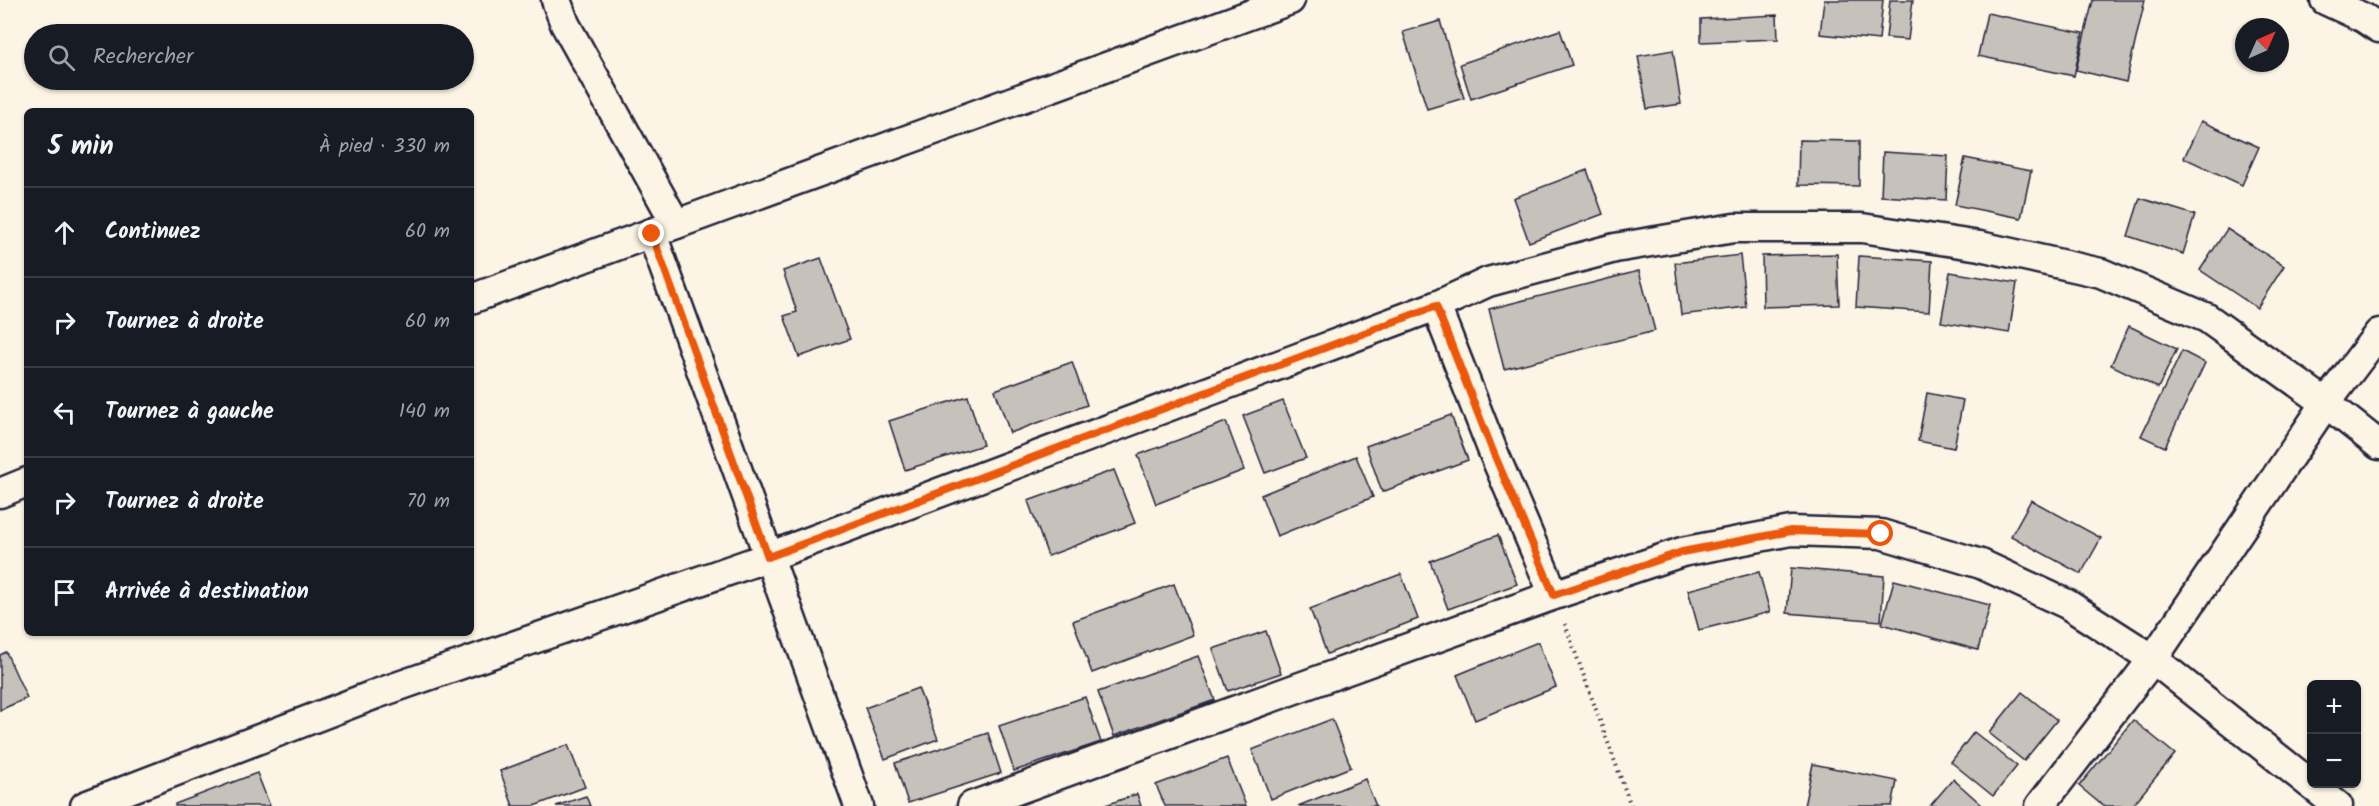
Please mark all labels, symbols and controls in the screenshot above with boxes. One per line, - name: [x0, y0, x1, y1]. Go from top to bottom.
- north arrow: [2235, 18, 2289, 72]
- search box: [24, 24, 474, 90]
- text: Rechercher: [93, 40, 193, 75]
- icon: search: [45, 41, 78, 74]
- text: 5 min: [48, 126, 114, 168]
- text: À pied · 330 m: [319, 131, 450, 163]
- text: Continuez: [105, 215, 201, 250]
- icon: ahead: [48, 216, 81, 249]
- text: 60 m: [405, 216, 450, 248]
- route end: [638, 220, 664, 246]
- text: Tournez à droite: [105, 305, 264, 340]
- icon: right: [48, 306, 81, 339]
- text: 60 m: [405, 306, 450, 338]
- text: Tournez à gauche: [105, 395, 274, 430]
- icon: left: [48, 396, 81, 429]
- text: 140 m: [399, 396, 450, 428]
- text: Tournez à droite: [105, 485, 264, 520]
- icon: right: [48, 486, 81, 519]
- text: 70 m: [407, 486, 450, 518]
- route start: [1867, 520, 1893, 546]
- text: Arrivée à destination: [105, 575, 309, 610]
- icon: arrive: [48, 576, 81, 609]
- map controls: [2307, 680, 2361, 788]
- button: +: [2307, 680, 2361, 734]
- button: −: [2307, 734, 2361, 788]

